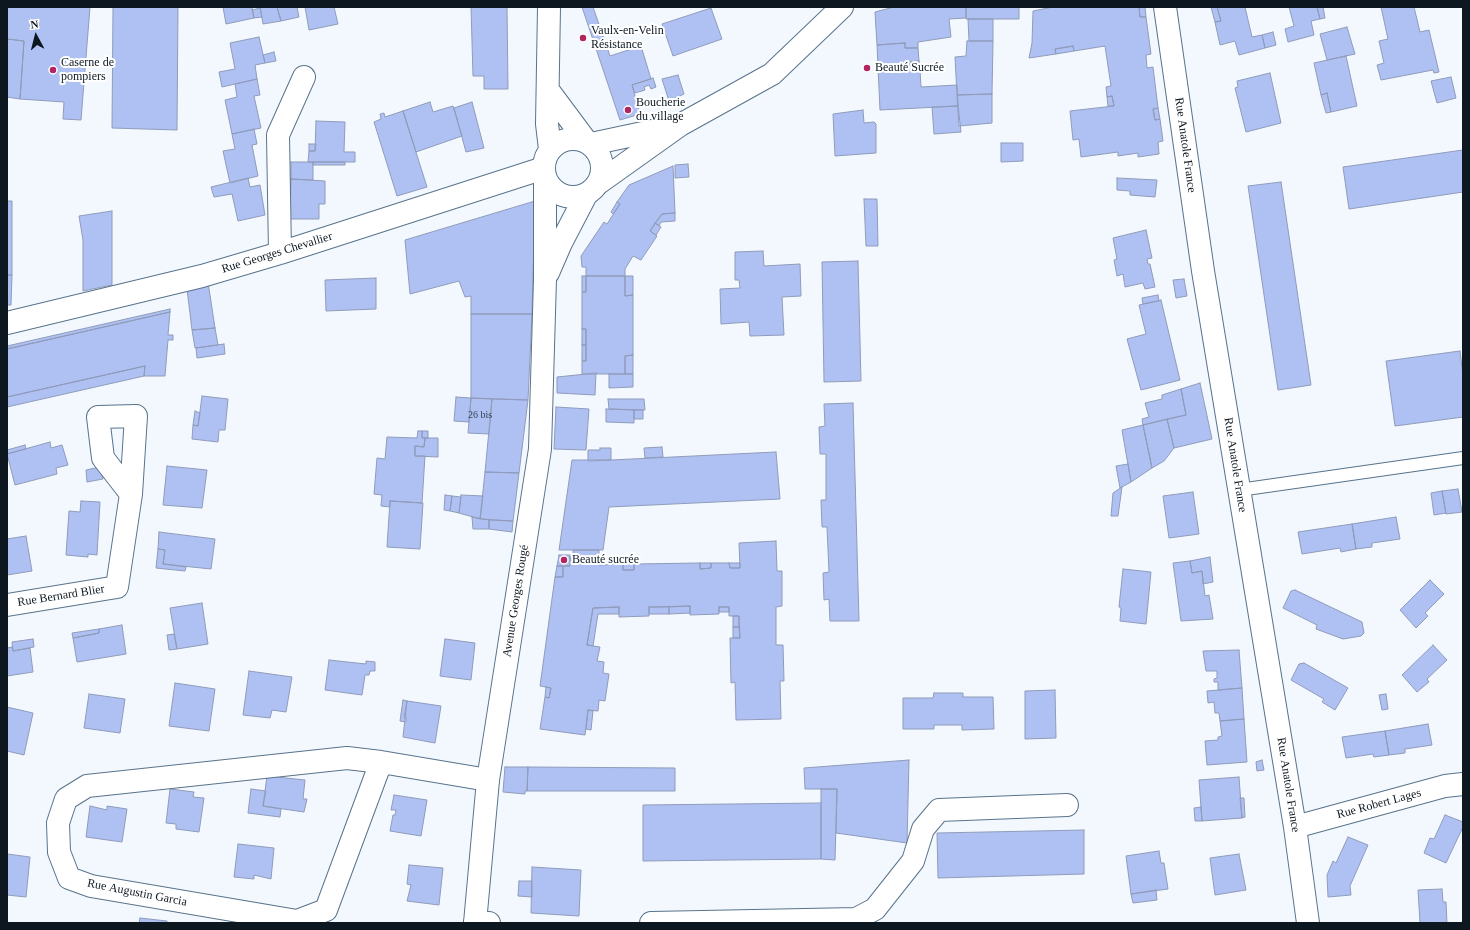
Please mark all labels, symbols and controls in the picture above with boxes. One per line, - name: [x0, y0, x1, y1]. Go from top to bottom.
- north arrow: [16, 16, 56, 56]
- text: N: [30, 18, 39, 31]
- place label: Vaulx-en-Velin Résistance: [591, 24, 664, 52]
- marker: Vaulx-en-Velin Résistance: [578, 33, 588, 43]
- place label: Caserne de pompiers: [61, 56, 114, 84]
- place label: Beauté Sucrée: [875, 61, 944, 75]
- marker: Beauté Sucrée: [862, 63, 872, 73]
- marker: Caserne de pompiers: [48, 65, 58, 75]
- place label: Boucherie du village: [636, 96, 685, 124]
- street label: Rue Anatole France: [1171, 96, 1199, 194]
- marker: Boucherie du village: [623, 105, 633, 115]
- street label: Rue Georges Chevallier: [220, 229, 334, 277]
- house number: 26 bis: [468, 409, 492, 421]
- street label: Rue Anatole France: [1220, 416, 1250, 514]
- street label: Avenue Georges Rougé: [500, 544, 532, 658]
- place label: Beauté sucrée: [572, 553, 639, 567]
- marker: Beauté sucrée: [559, 555, 569, 565]
- street label: Rue Bernard Blier: [16, 582, 106, 610]
- street label: Rue Anatole France: [1273, 736, 1303, 834]
- street label: Rue Robert Lages: [1335, 786, 1423, 822]
- street label: Rue Augustin Garcia: [86, 876, 188, 910]

